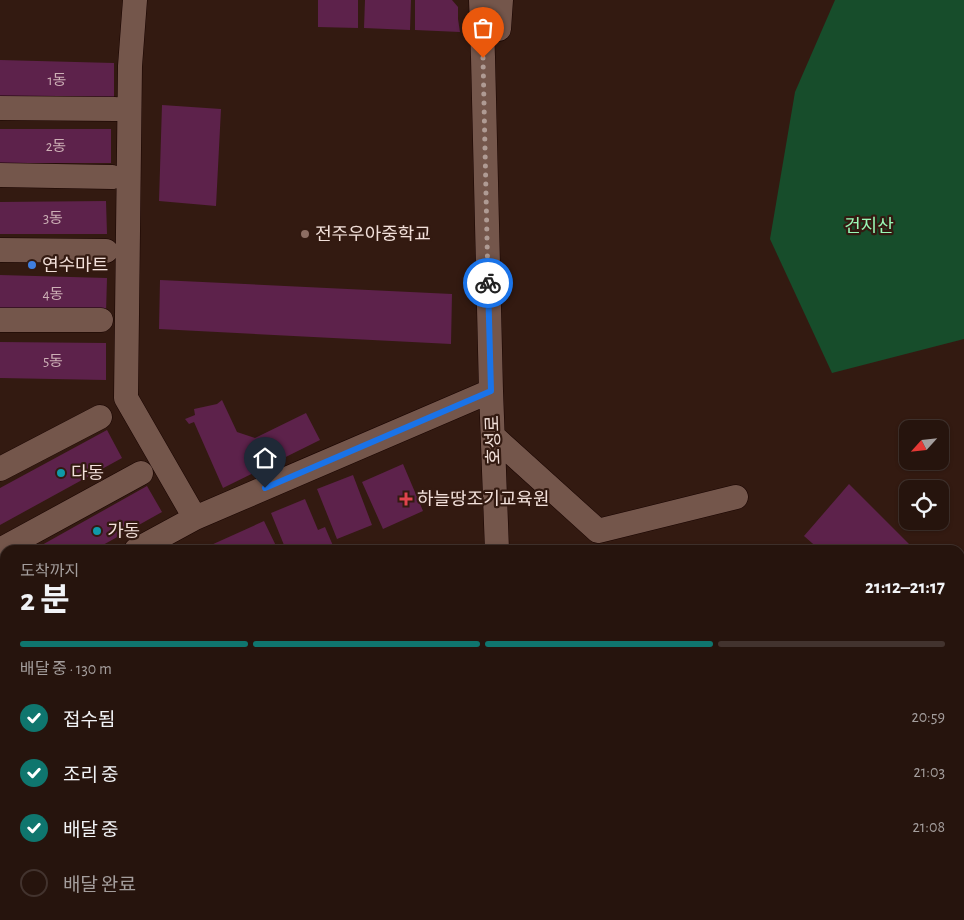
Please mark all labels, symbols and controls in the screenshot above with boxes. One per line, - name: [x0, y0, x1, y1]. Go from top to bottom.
- pin: [462, 7, 504, 58]
- icon: bag: [469, 14, 497, 42]
- house number: 1동: [48, 73, 66, 88]
- house number: 2동: [46, 139, 66, 154]
- house number: 3동: [43, 211, 63, 226]
- park label: 건지산: [844, 216, 894, 236]
- place label: 전주우아중학교: [315, 225, 431, 244]
- marker: 전주우아중학교: [299, 228, 311, 240]
- place label: 연수마트: [42, 256, 108, 275]
- courier: [463, 258, 513, 308]
- marker: 연수마트: [26, 259, 38, 271]
- icon: bike: [474, 269, 502, 297]
- house number: 4동: [42, 287, 64, 302]
- house number: 5동: [43, 354, 63, 369]
- street label: 호성로: [483, 415, 504, 465]
- north arrow: [899, 420, 949, 470]
- map controls: [899, 420, 949, 530]
- pin: [244, 437, 286, 488]
- icon: home: [251, 444, 279, 472]
- place label: 다동: [71, 464, 104, 483]
- marker: 다동: [55, 467, 67, 479]
- button: locate: [899, 480, 949, 530]
- place label: 하늘땅조기교육원: [417, 489, 549, 509]
- marker: 하늘땅조기교육원: [399, 492, 413, 506]
- place label: 가동: [107, 522, 140, 541]
- marker: 가동: [91, 525, 103, 537]
- text: 도착까지: [20, 563, 79, 579]
- text: 21:12–21:17: [865, 578, 945, 597]
- text: 2 분: [20, 584, 69, 616]
- text: 배달 중 · 130 m: [20, 661, 112, 677]
- icon: check: [20, 704, 48, 732]
- text: 20:59: [911, 709, 945, 725]
- text: 접수됨: [63, 711, 115, 730]
- icon: check: [20, 759, 48, 787]
- text: 21:03: [914, 764, 945, 780]
- text: 조리 중: [63, 766, 119, 785]
- icon: check: [20, 814, 48, 842]
- text: 21:08: [913, 819, 945, 835]
- text: 배달 중: [63, 821, 119, 840]
- text: 배달 완료: [63, 876, 136, 895]

